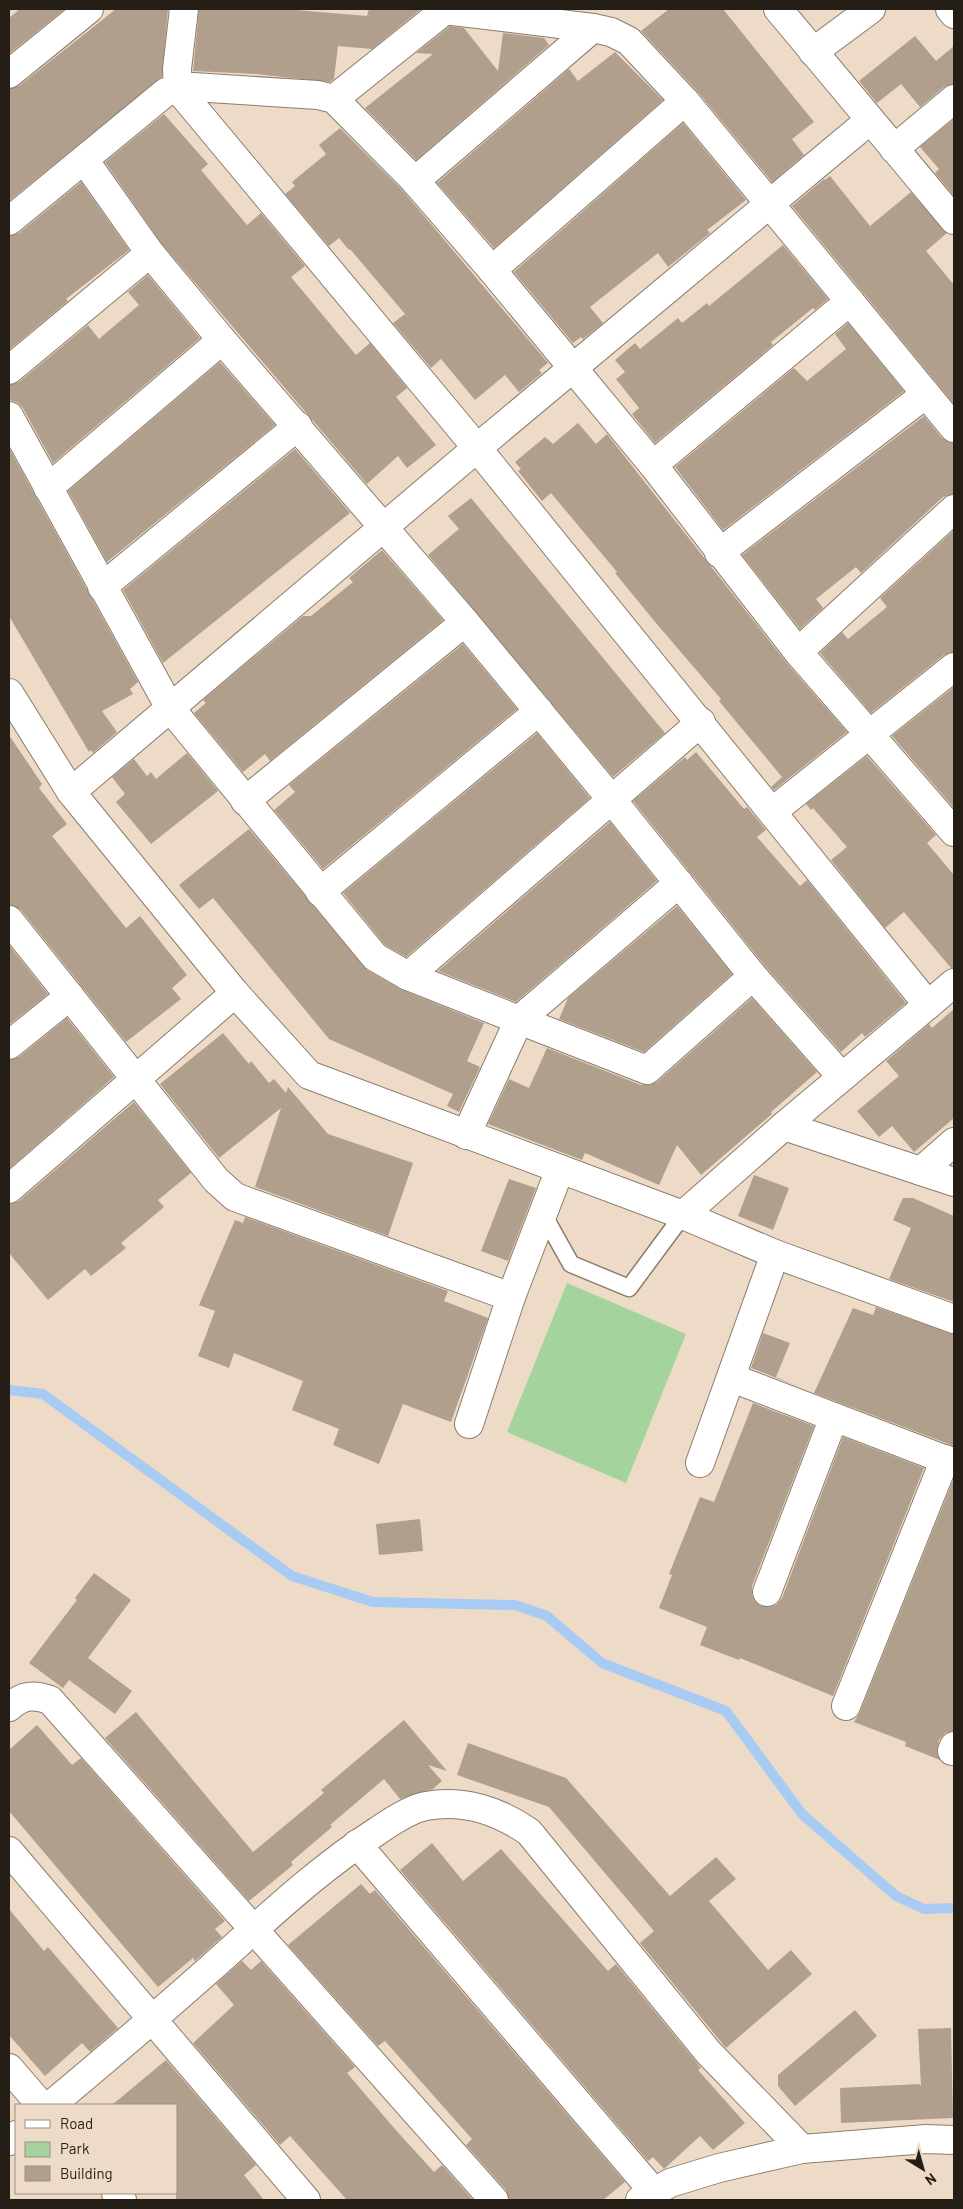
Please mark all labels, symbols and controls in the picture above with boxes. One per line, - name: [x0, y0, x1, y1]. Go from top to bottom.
- legend: [15, 2104, 178, 2194]
- text: Road: [60, 2114, 93, 2132]
- text: Park: [60, 2139, 90, 2157]
- north arrow: [898, 2144, 948, 2194]
- text: Building: [60, 2164, 113, 2182]
- text: N: [922, 2170, 940, 2189]

